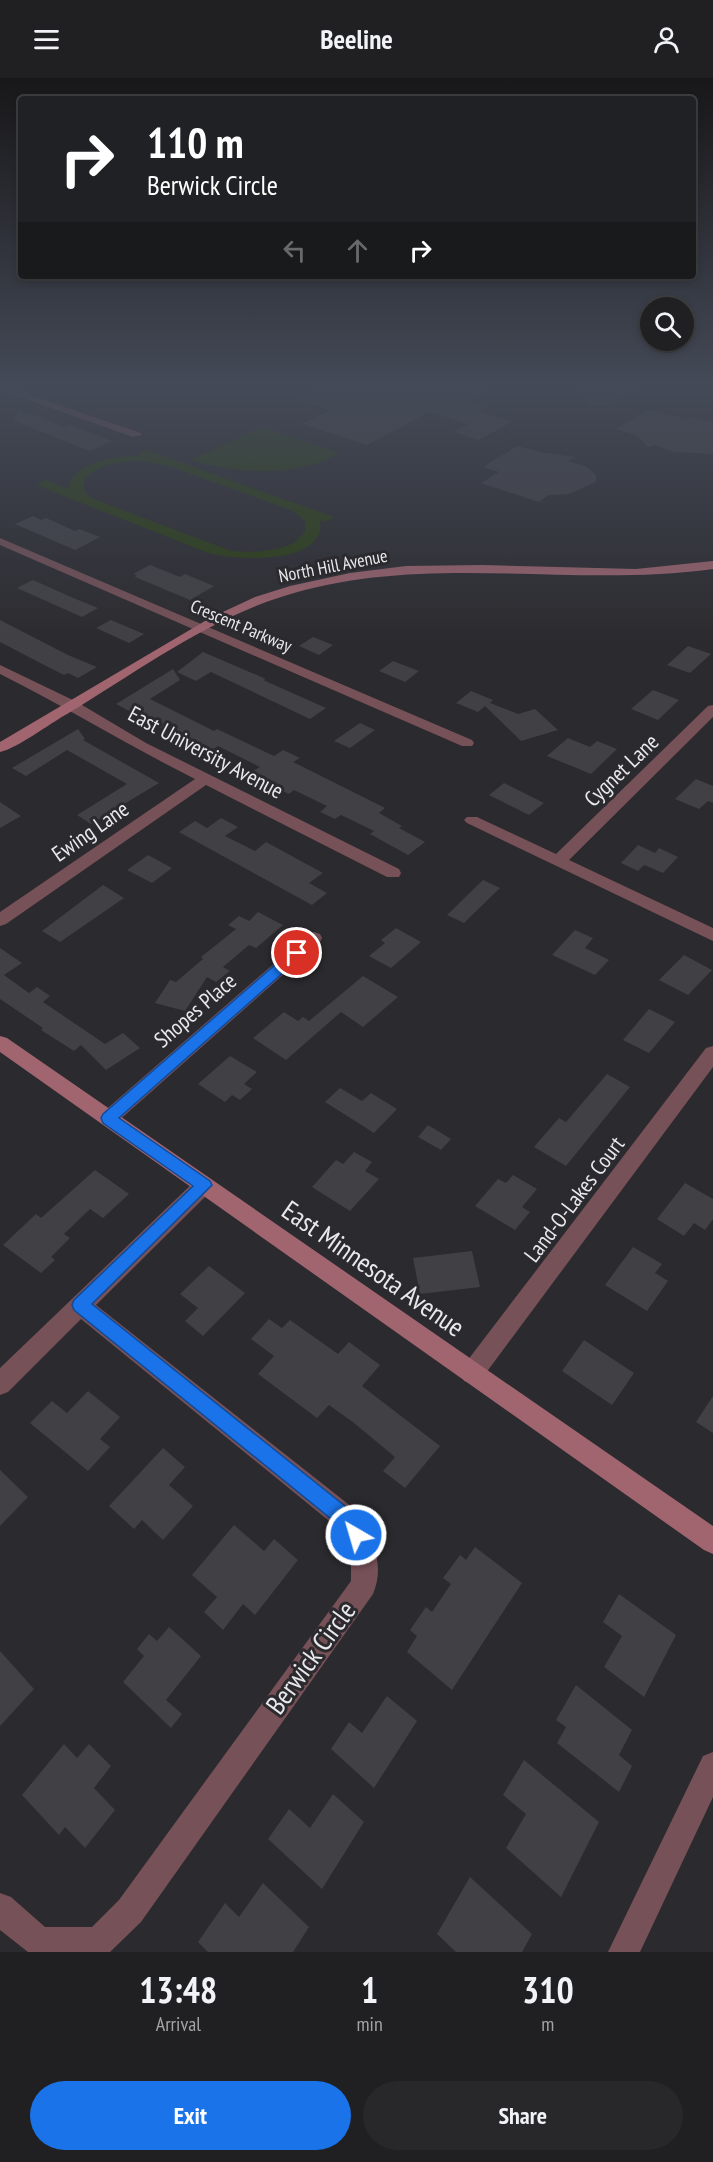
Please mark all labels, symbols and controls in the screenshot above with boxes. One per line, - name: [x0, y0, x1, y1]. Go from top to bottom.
- text: Beeline: [320, 22, 393, 56]
- icon: menu: [30, 23, 63, 56]
- icon: person: [650, 23, 683, 56]
- text: 110 m: [147, 115, 244, 170]
- icon: right: [48, 120, 126, 198]
- text: Berwick Circle: [147, 168, 278, 202]
- icon: left: [278, 234, 311, 267]
- icon: ahead: [341, 234, 374, 267]
- icon: right: [404, 234, 437, 267]
- map controls: [640, 297, 694, 351]
- button: search: [640, 297, 694, 351]
- street label: North Hill Avenue: [277, 544, 389, 587]
- street label: Crescent Parkway: [187, 594, 296, 657]
- street label: East University Avenue: [124, 699, 288, 805]
- street label: Cygnet Lane: [578, 728, 664, 812]
- street label: Ewing Lane: [46, 794, 134, 868]
- pin: [271, 927, 322, 978]
- icon: arrive: [280, 936, 313, 969]
- street label: Shopes Place: [148, 967, 242, 1053]
- street label: Land-O-Lakes Court: [518, 1131, 630, 1267]
- street label: East Minnesota Avenue: [276, 1193, 471, 1344]
- position arrow: [324, 1503, 388, 1567]
- street label: Berwick Circle: [258, 1594, 362, 1720]
- text: 13:48: [139, 1966, 217, 2013]
- text: 1: [361, 1966, 378, 2013]
- text: 310: [522, 1966, 574, 2013]
- text: Arrival: [156, 2011, 201, 2037]
- text: min: [357, 2011, 383, 2037]
- text: m: [541, 2011, 554, 2037]
- button: Exit: [30, 2081, 351, 2150]
- button: Share: [363, 2081, 683, 2150]

